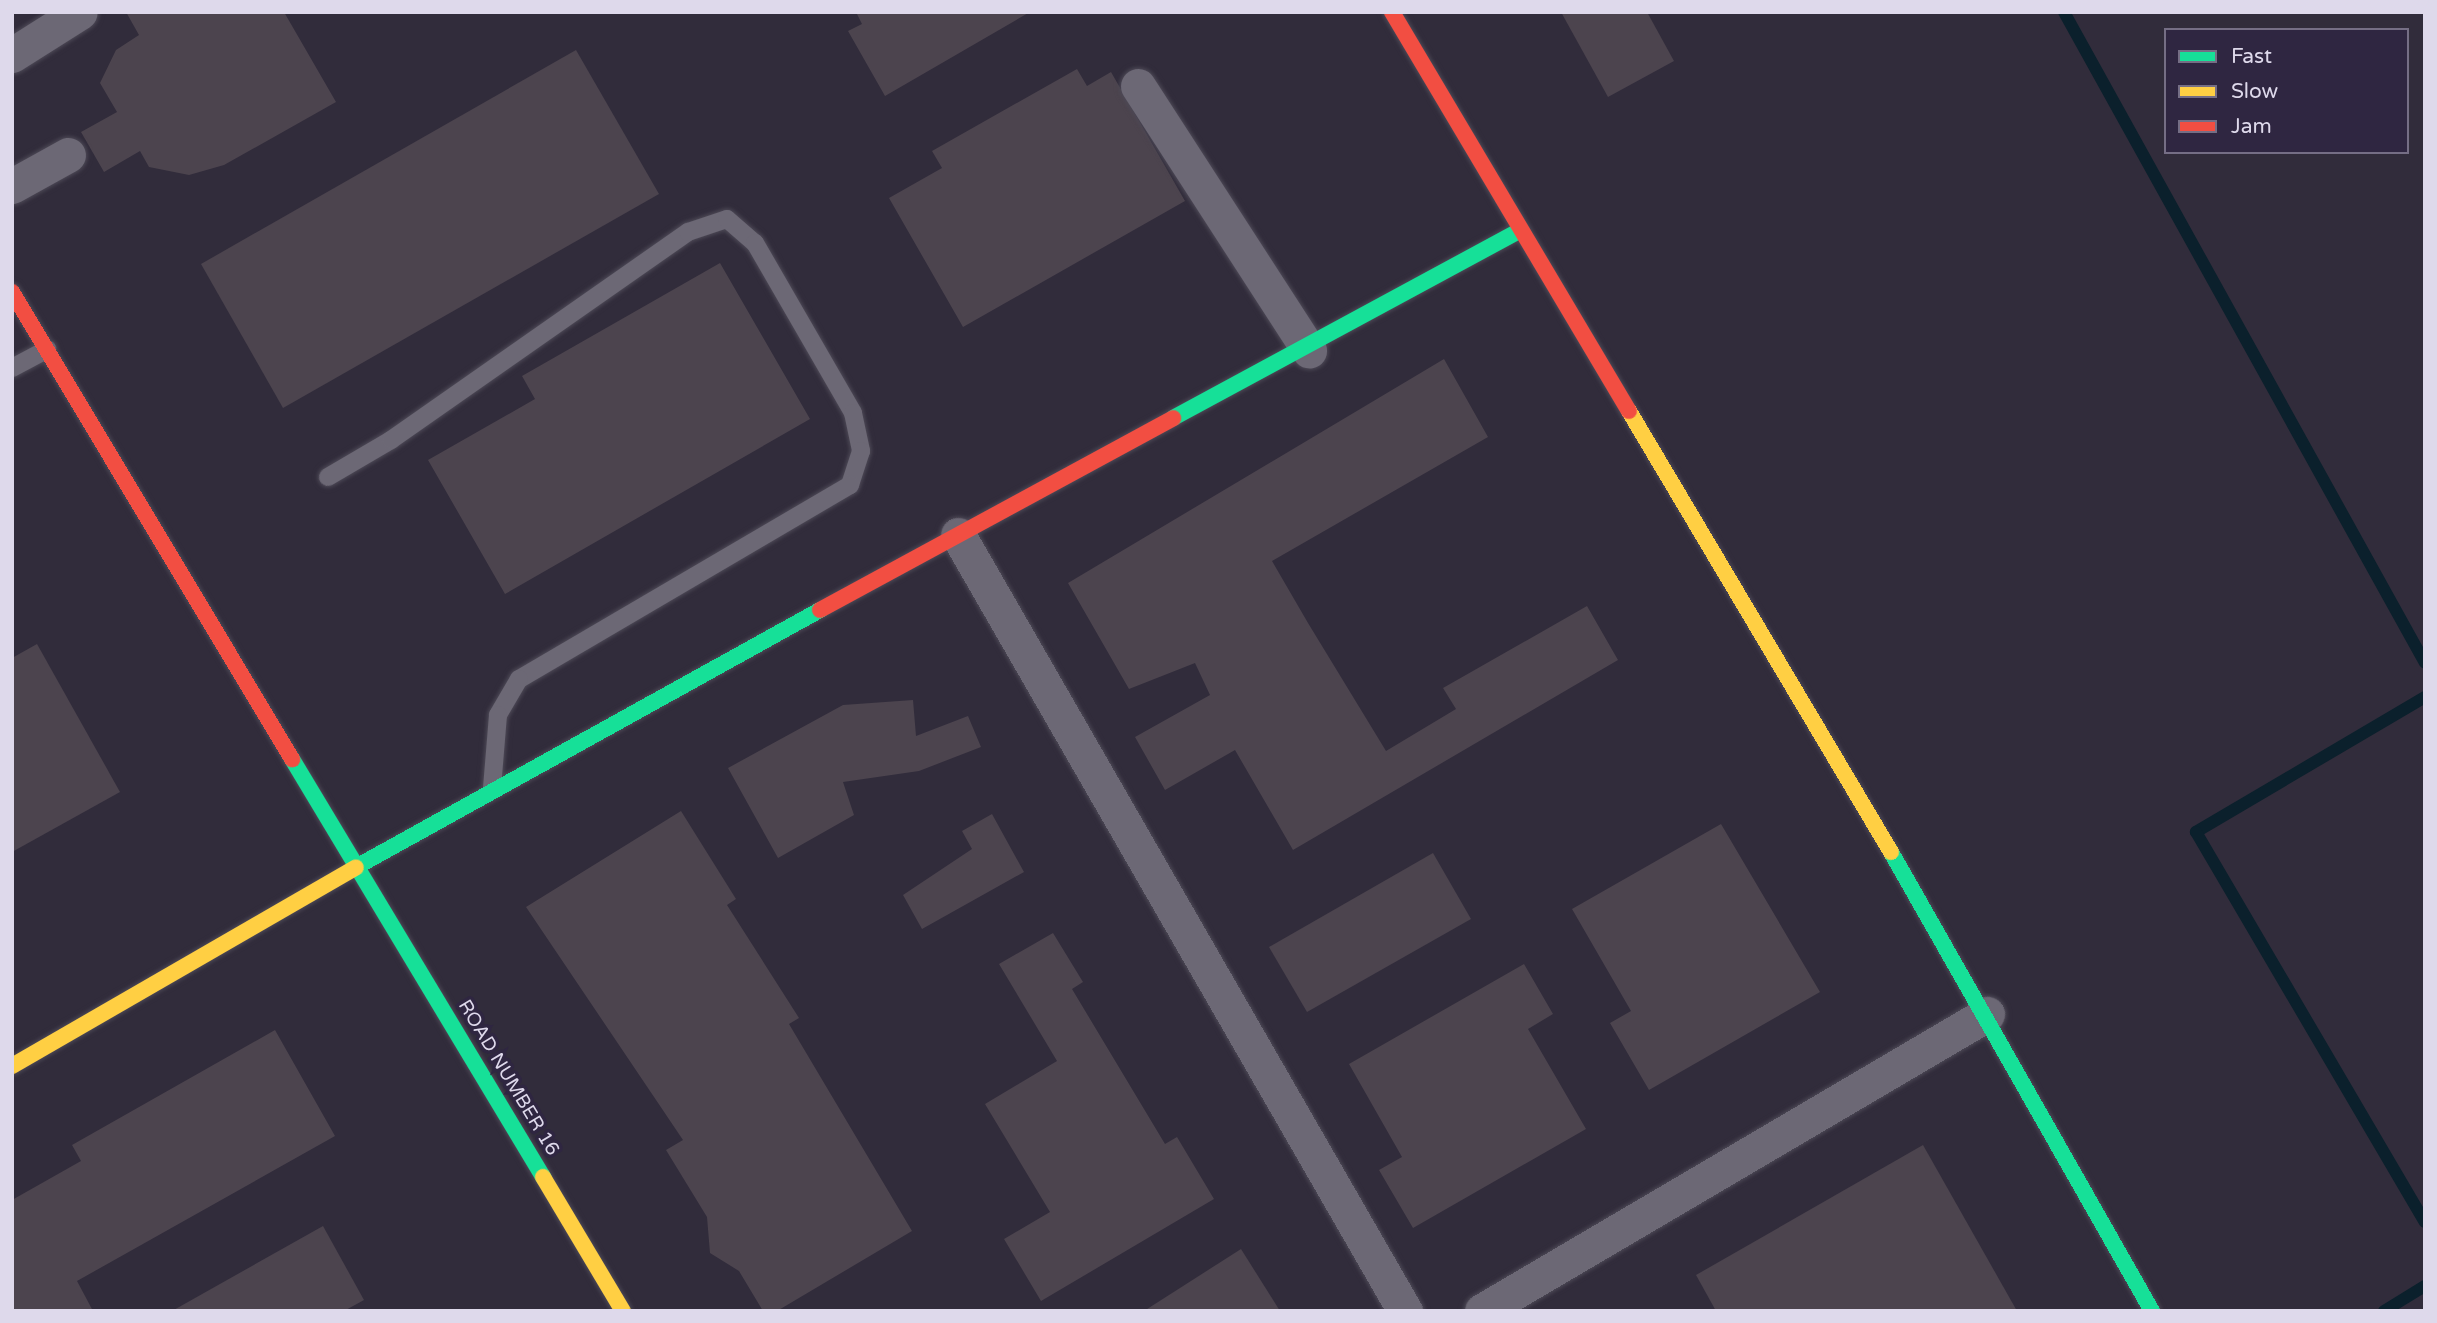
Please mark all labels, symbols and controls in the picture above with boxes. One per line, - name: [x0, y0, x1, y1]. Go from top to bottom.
- legend: [2164, 28, 2409, 154]
- text: Fast: [2231, 44, 2272, 69]
- text: Slow: [2231, 79, 2278, 104]
- text: Jam: [2231, 114, 2272, 139]
- street label: ROAD NUMBER 16: [452, 996, 564, 1160]

